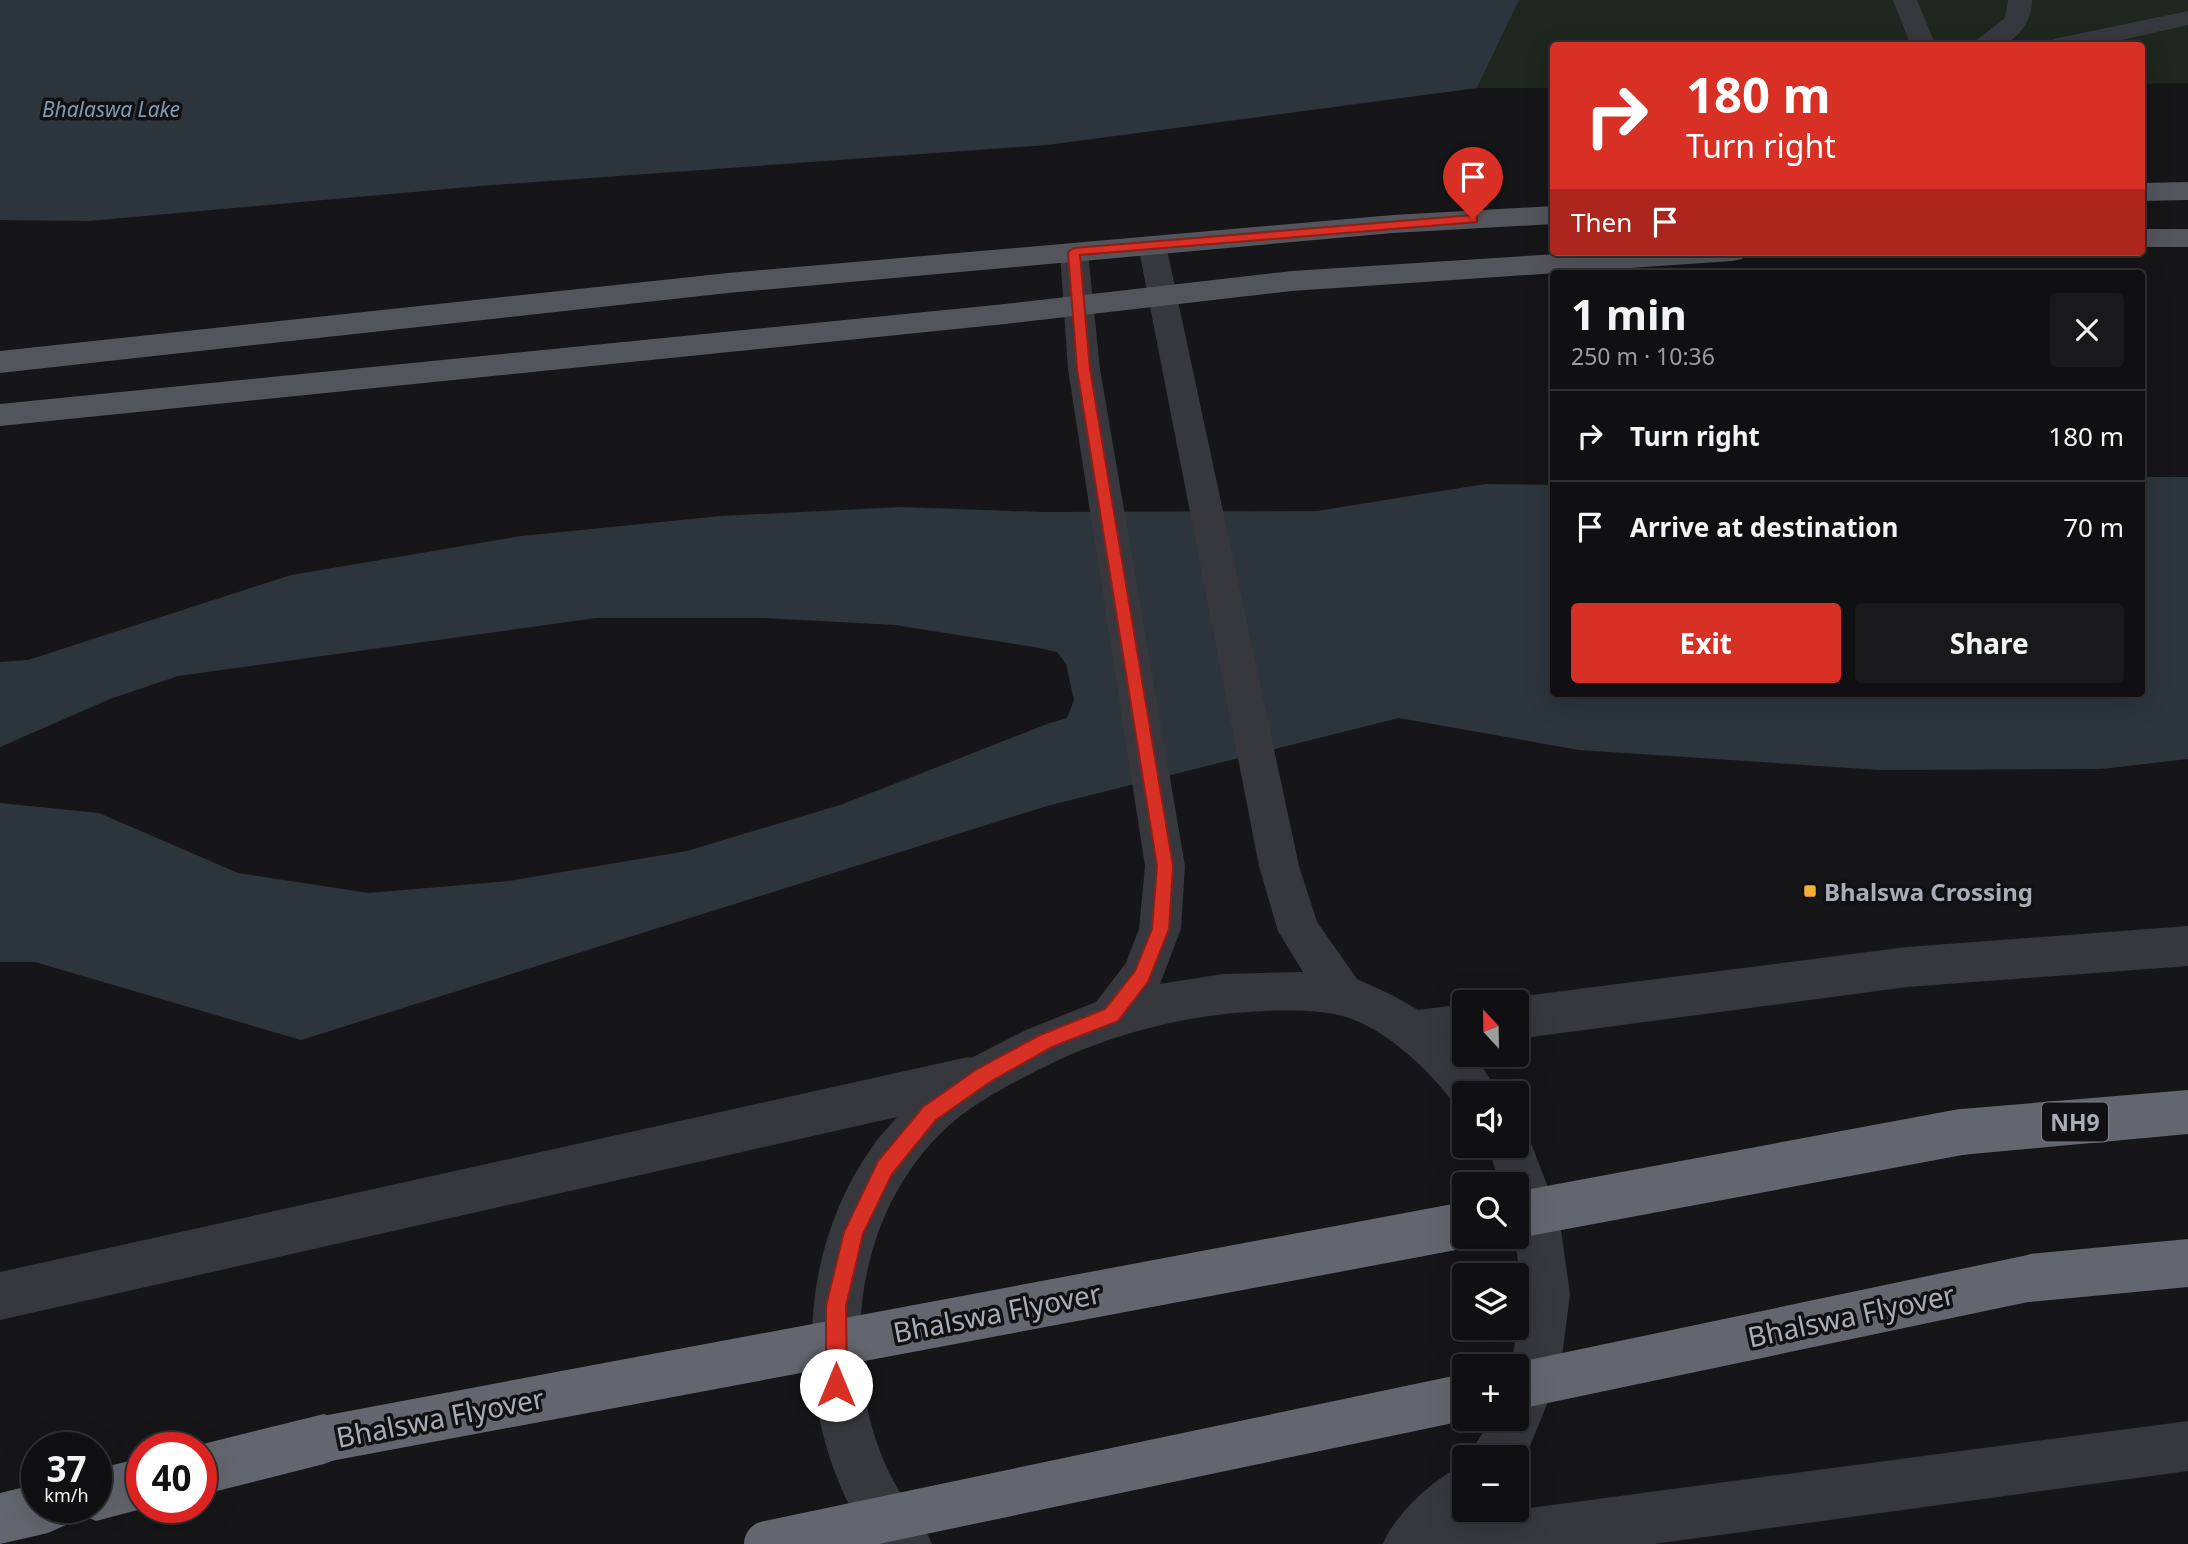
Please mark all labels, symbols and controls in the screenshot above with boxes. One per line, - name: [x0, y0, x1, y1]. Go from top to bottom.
- text: 180 m: [1686, 61, 1831, 127]
- icon: right: [1571, 70, 1662, 161]
- water label: Bhalaswa Lake: [42, 95, 180, 123]
- text: Turn right: [1686, 124, 1836, 167]
- pin: [1443, 147, 1503, 219]
- icon: arrive: [1454, 158, 1492, 196]
- icon: arrive: [1646, 203, 1684, 241]
- text: Then: [1571, 204, 1632, 240]
- text: 1 min: [1571, 285, 1687, 342]
- button: close: [2050, 293, 2124, 367]
- text: 250 m · 10:36: [1571, 340, 1715, 372]
- icon: right: [1571, 417, 1609, 455]
- text: Turn right: [1630, 418, 1760, 454]
- text: 180 m: [2048, 418, 2124, 454]
- icon: arrive: [1571, 508, 1609, 546]
- text: Arrive at destination: [1630, 509, 1899, 545]
- text: 70 m: [2063, 509, 2124, 545]
- button: Exit: [1571, 603, 1841, 683]
- button: Share: [1855, 603, 2124, 683]
- place label: Bhalswa Crossing: [1824, 875, 2033, 908]
- marker: Bhalswa Crossing: [1802, 883, 1818, 899]
- north arrow: [1452, 990, 1530, 1068]
- map controls: [1452, 990, 1529, 1522]
- button: sound: [1452, 1081, 1529, 1158]
- road number: NH9: [2042, 1102, 2108, 1142]
- button: search: [1452, 1172, 1529, 1249]
- button: layers: [1452, 1263, 1529, 1340]
- street label: Bhalswa Flyover: [890, 1273, 1105, 1351]
- street label: Bhalswa Flyover: [1744, 1274, 1958, 1356]
- position arrow: [799, 1348, 873, 1422]
- button: +: [1452, 1354, 1529, 1431]
- street label: Bhalswa Flyover: [333, 1378, 548, 1456]
- speed limit sign: 40: [126, 1432, 217, 1523]
- text: 37: [46, 1445, 87, 1492]
- button: −: [1452, 1445, 1529, 1522]
- text: km/h: [44, 1483, 89, 1507]

